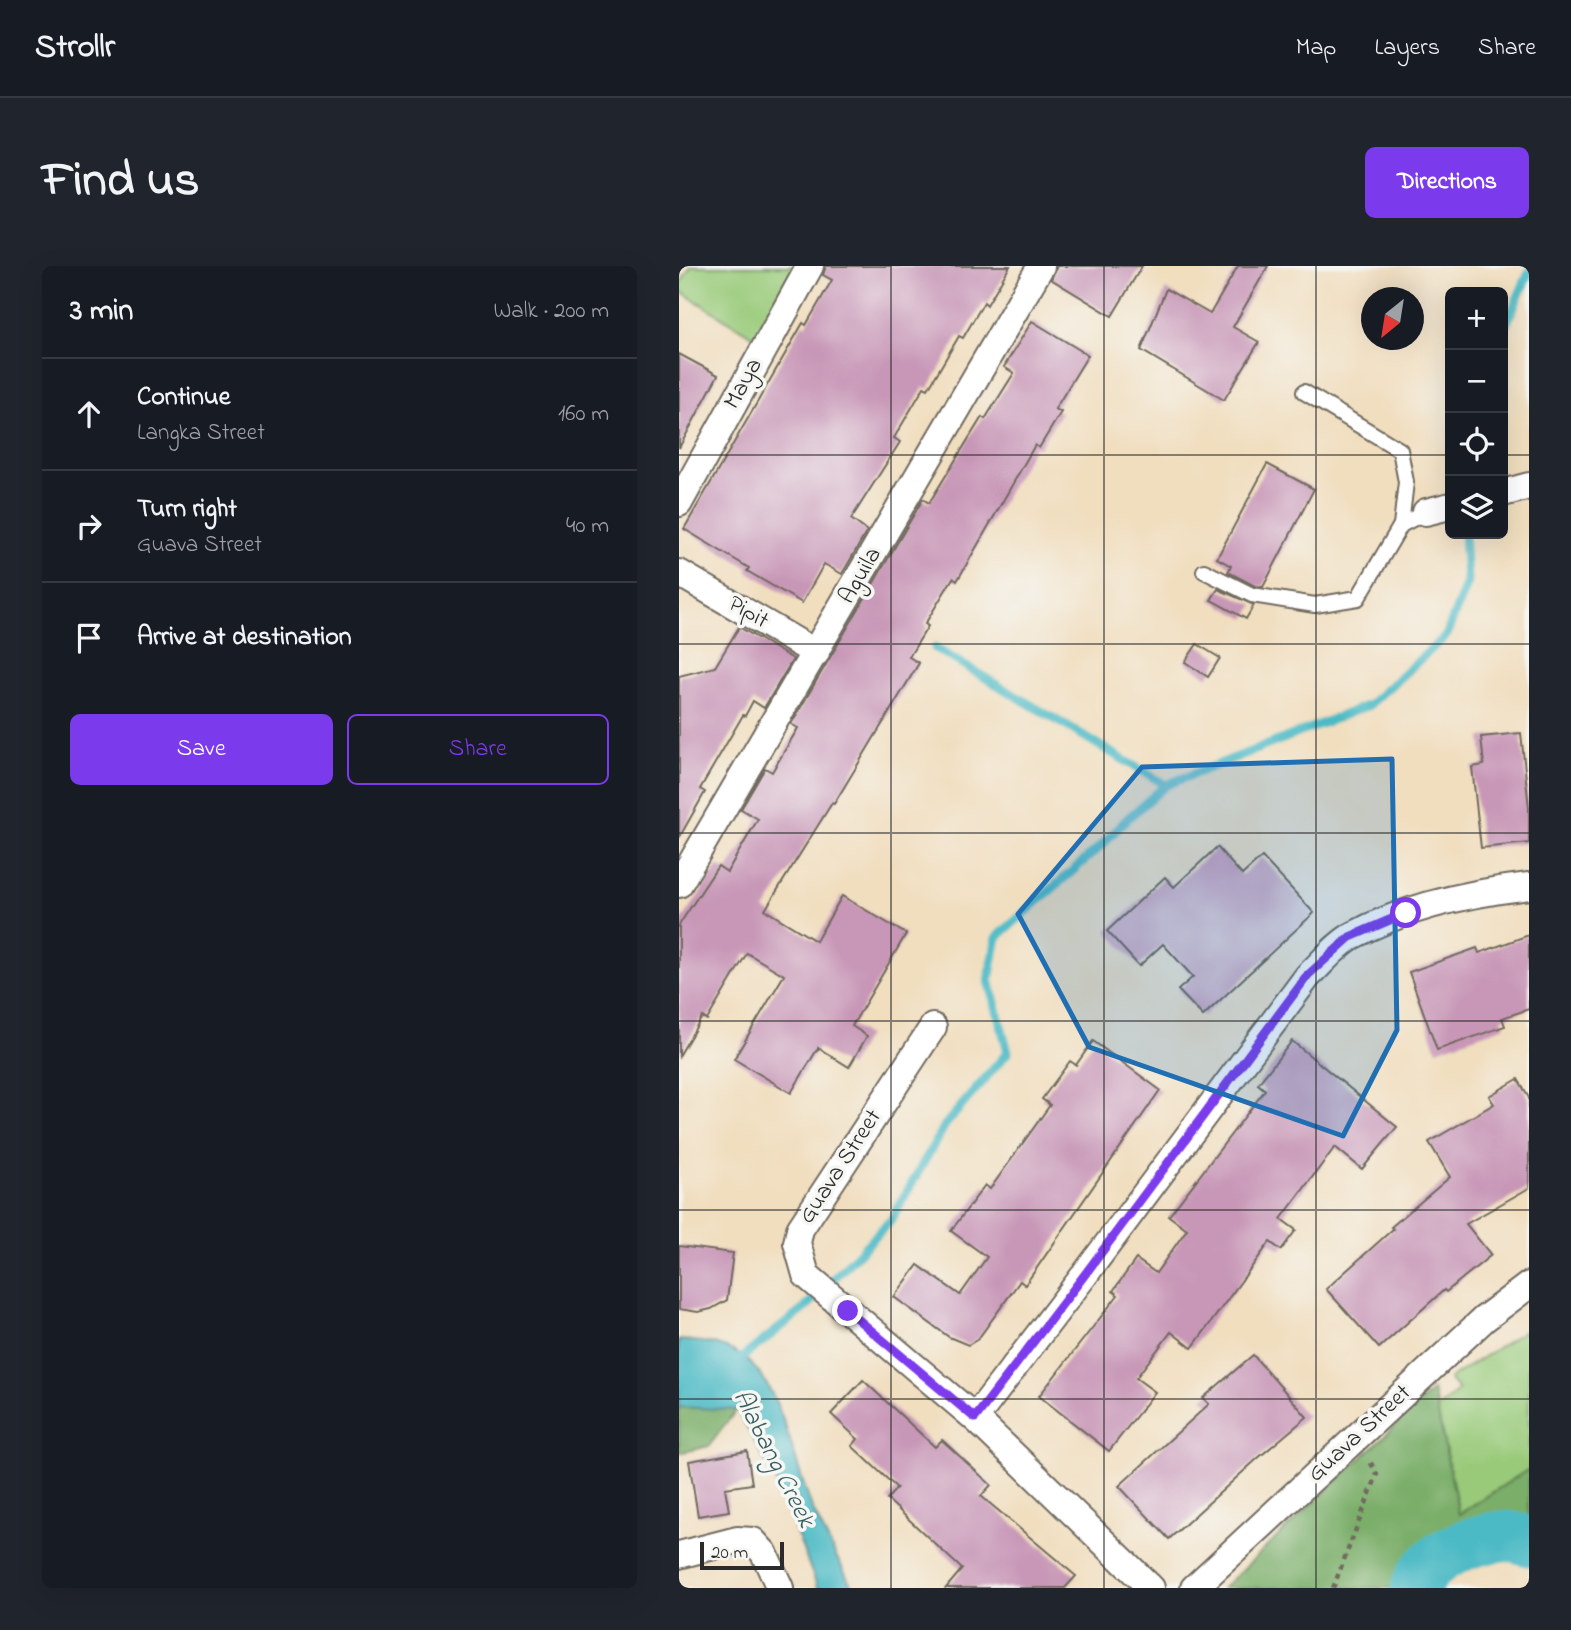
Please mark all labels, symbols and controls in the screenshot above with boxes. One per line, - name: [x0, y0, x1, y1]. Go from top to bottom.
- text: Strollr: [35, 24, 115, 72]
- text: Map: [1296, 31, 1336, 66]
- text: Layers: [1374, 31, 1440, 66]
- text: Share: [1478, 31, 1536, 66]
- text: Find us: [42, 146, 199, 218]
- button: Directions: [1365, 147, 1529, 218]
- north arrow: [1361, 287, 1424, 350]
- map controls: [1445, 287, 1508, 539]
- button: +: [1445, 287, 1508, 350]
- text: 3 min: [70, 290, 133, 334]
- text: Walk · 200 m: [494, 295, 609, 328]
- button: −: [1445, 350, 1508, 413]
- street label: Maya: [716, 352, 773, 417]
- text: Continue: [137, 379, 230, 417]
- icon: ahead: [70, 395, 108, 433]
- text: 160 m: [558, 398, 609, 431]
- button: locate: [1445, 413, 1508, 476]
- text: Langka Street: [137, 417, 265, 450]
- button: layers: [1445, 476, 1508, 539]
- text: Turn right: [137, 491, 237, 529]
- icon: right: [70, 507, 108, 545]
- text: 40 m: [566, 510, 609, 543]
- text: Guava Street: [137, 529, 262, 562]
- street label: Aguila: [831, 541, 891, 611]
- street label: Pipit: [721, 587, 775, 639]
- icon: arrive: [70, 619, 108, 657]
- text: Arrive at destination: [137, 619, 352, 657]
- button: Save: [70, 714, 333, 785]
- button: Share: [347, 714, 609, 785]
- route start: [1390, 897, 1421, 928]
- street label: Guava Street: [791, 1103, 891, 1231]
- route end: [832, 1295, 863, 1326]
- street label: Guava Street: [1300, 1377, 1420, 1491]
- water label: Alabang Creek: [722, 1383, 825, 1536]
- scale bar: [700, 1539, 784, 1571]
- text: 20 m: [711, 1540, 748, 1567]

